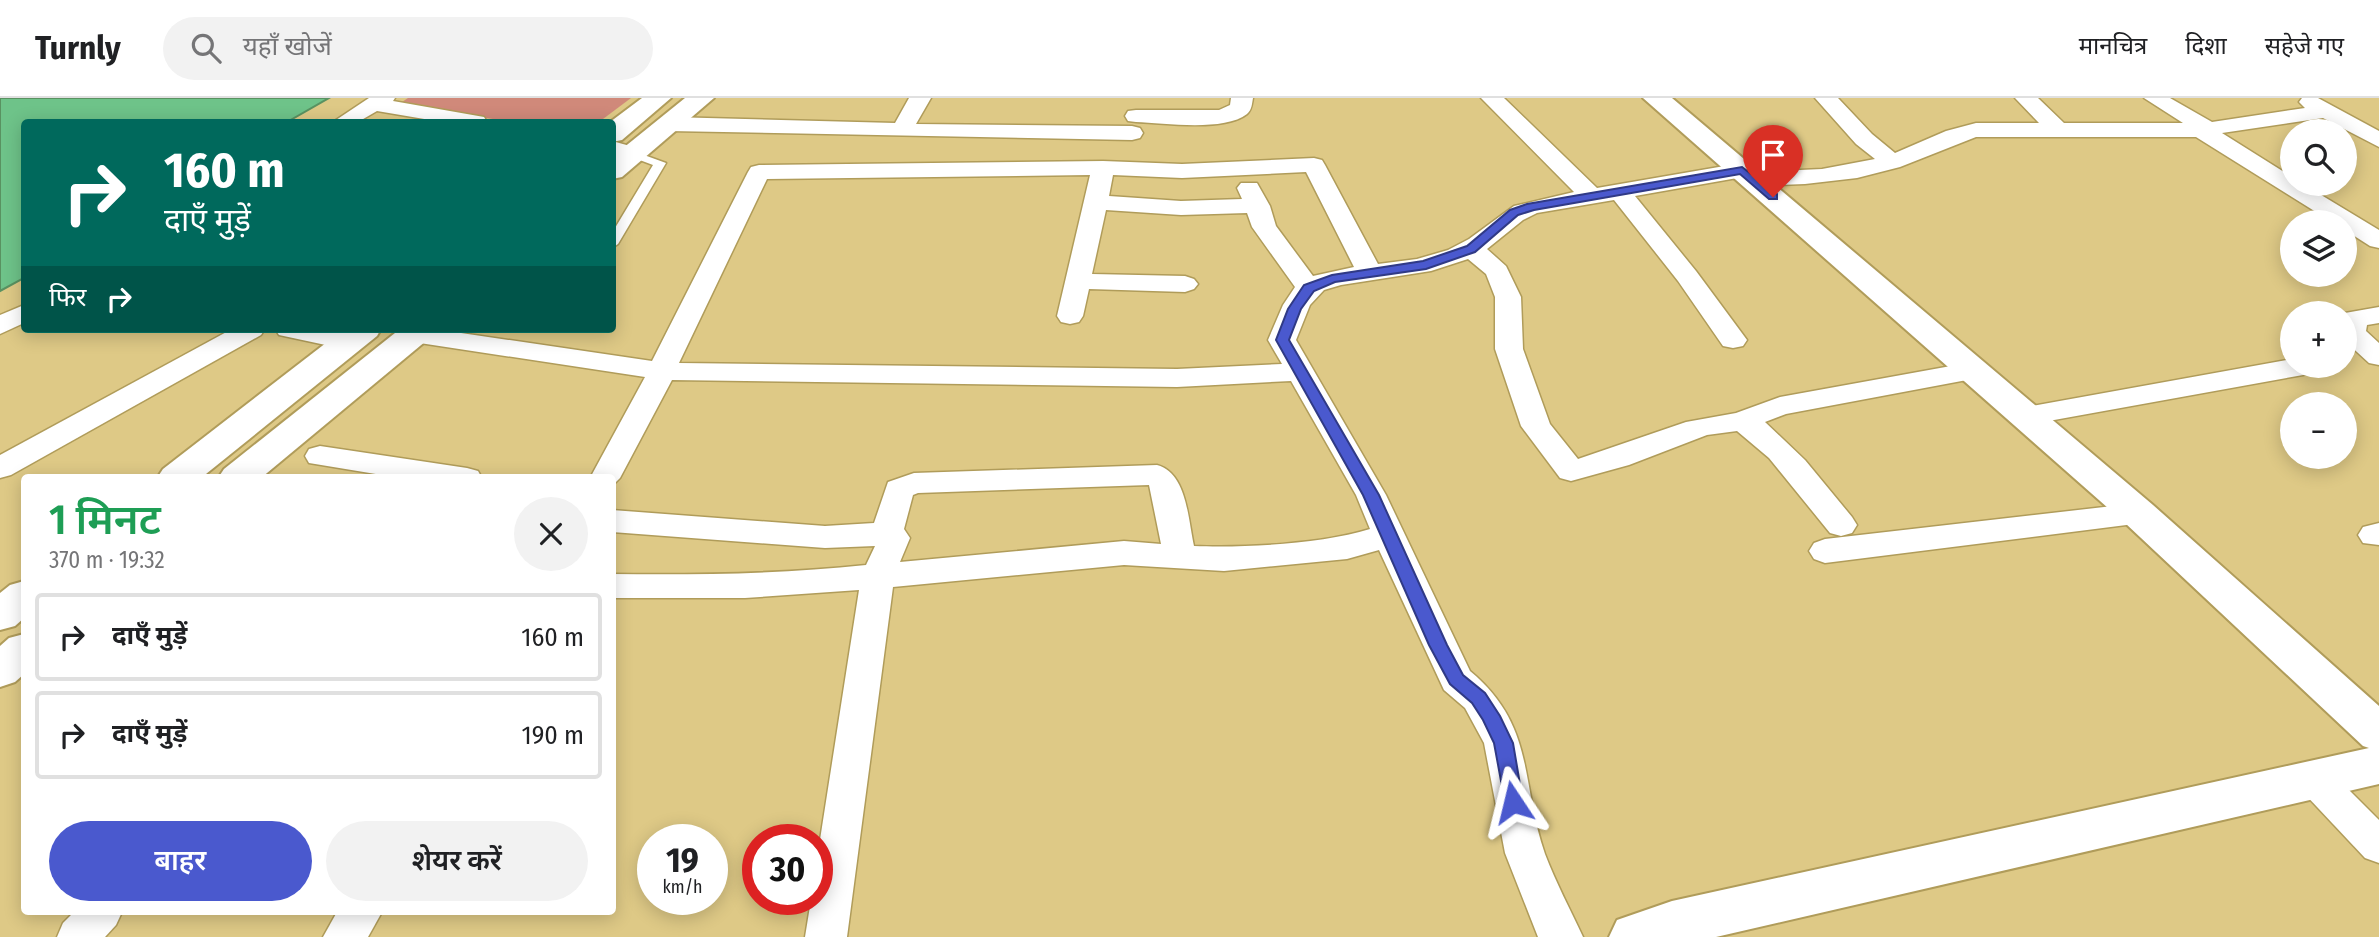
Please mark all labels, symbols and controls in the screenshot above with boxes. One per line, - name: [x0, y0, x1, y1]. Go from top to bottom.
- search box: [163, 17, 653, 80]
- text: Turnly: [35, 28, 121, 68]
- icon: search: [187, 29, 225, 67]
- text: यहाँ खोजें: [243, 31, 332, 62]
- text: मानचित्र: [2079, 32, 2147, 60]
- text: दिशा: [2185, 32, 2227, 60]
- text: सहेजे गए: [2265, 32, 2344, 60]
- map controls: [2280, 119, 2357, 469]
- button: search: [2280, 119, 2357, 196]
- pin: [1743, 125, 1803, 197]
- icon: arrive: [1754, 136, 1792, 174]
- text: 160 m: [164, 141, 285, 200]
- icon: right: [49, 147, 140, 238]
- text: दाएँ मुड़ें: [164, 201, 251, 239]
- button: layers: [2280, 210, 2357, 287]
- icon: right: [100, 280, 138, 318]
- text: फिर: [49, 282, 86, 313]
- button: +: [2280, 301, 2357, 378]
- button: −: [2280, 392, 2357, 469]
- text: 1 मिनट: [49, 495, 161, 545]
- button: close: [514, 497, 588, 571]
- text: 370 m · 19:32: [49, 546, 165, 574]
- icon: right: [53, 618, 91, 656]
- text: दाएँ मुड़ें: [112, 620, 187, 651]
- text: 160 m: [521, 622, 584, 653]
- icon: right: [53, 716, 91, 754]
- text: दाएँ मुड़ें: [112, 718, 187, 749]
- text: 190 m: [522, 720, 584, 751]
- position arrow: [1476, 765, 1550, 839]
- button: बाहर: [49, 821, 312, 901]
- button: शेयर करें: [326, 821, 588, 901]
- speed limit sign: 30: [742, 824, 833, 915]
- text: 19: [666, 839, 699, 881]
- text: km/h: [662, 876, 703, 898]

